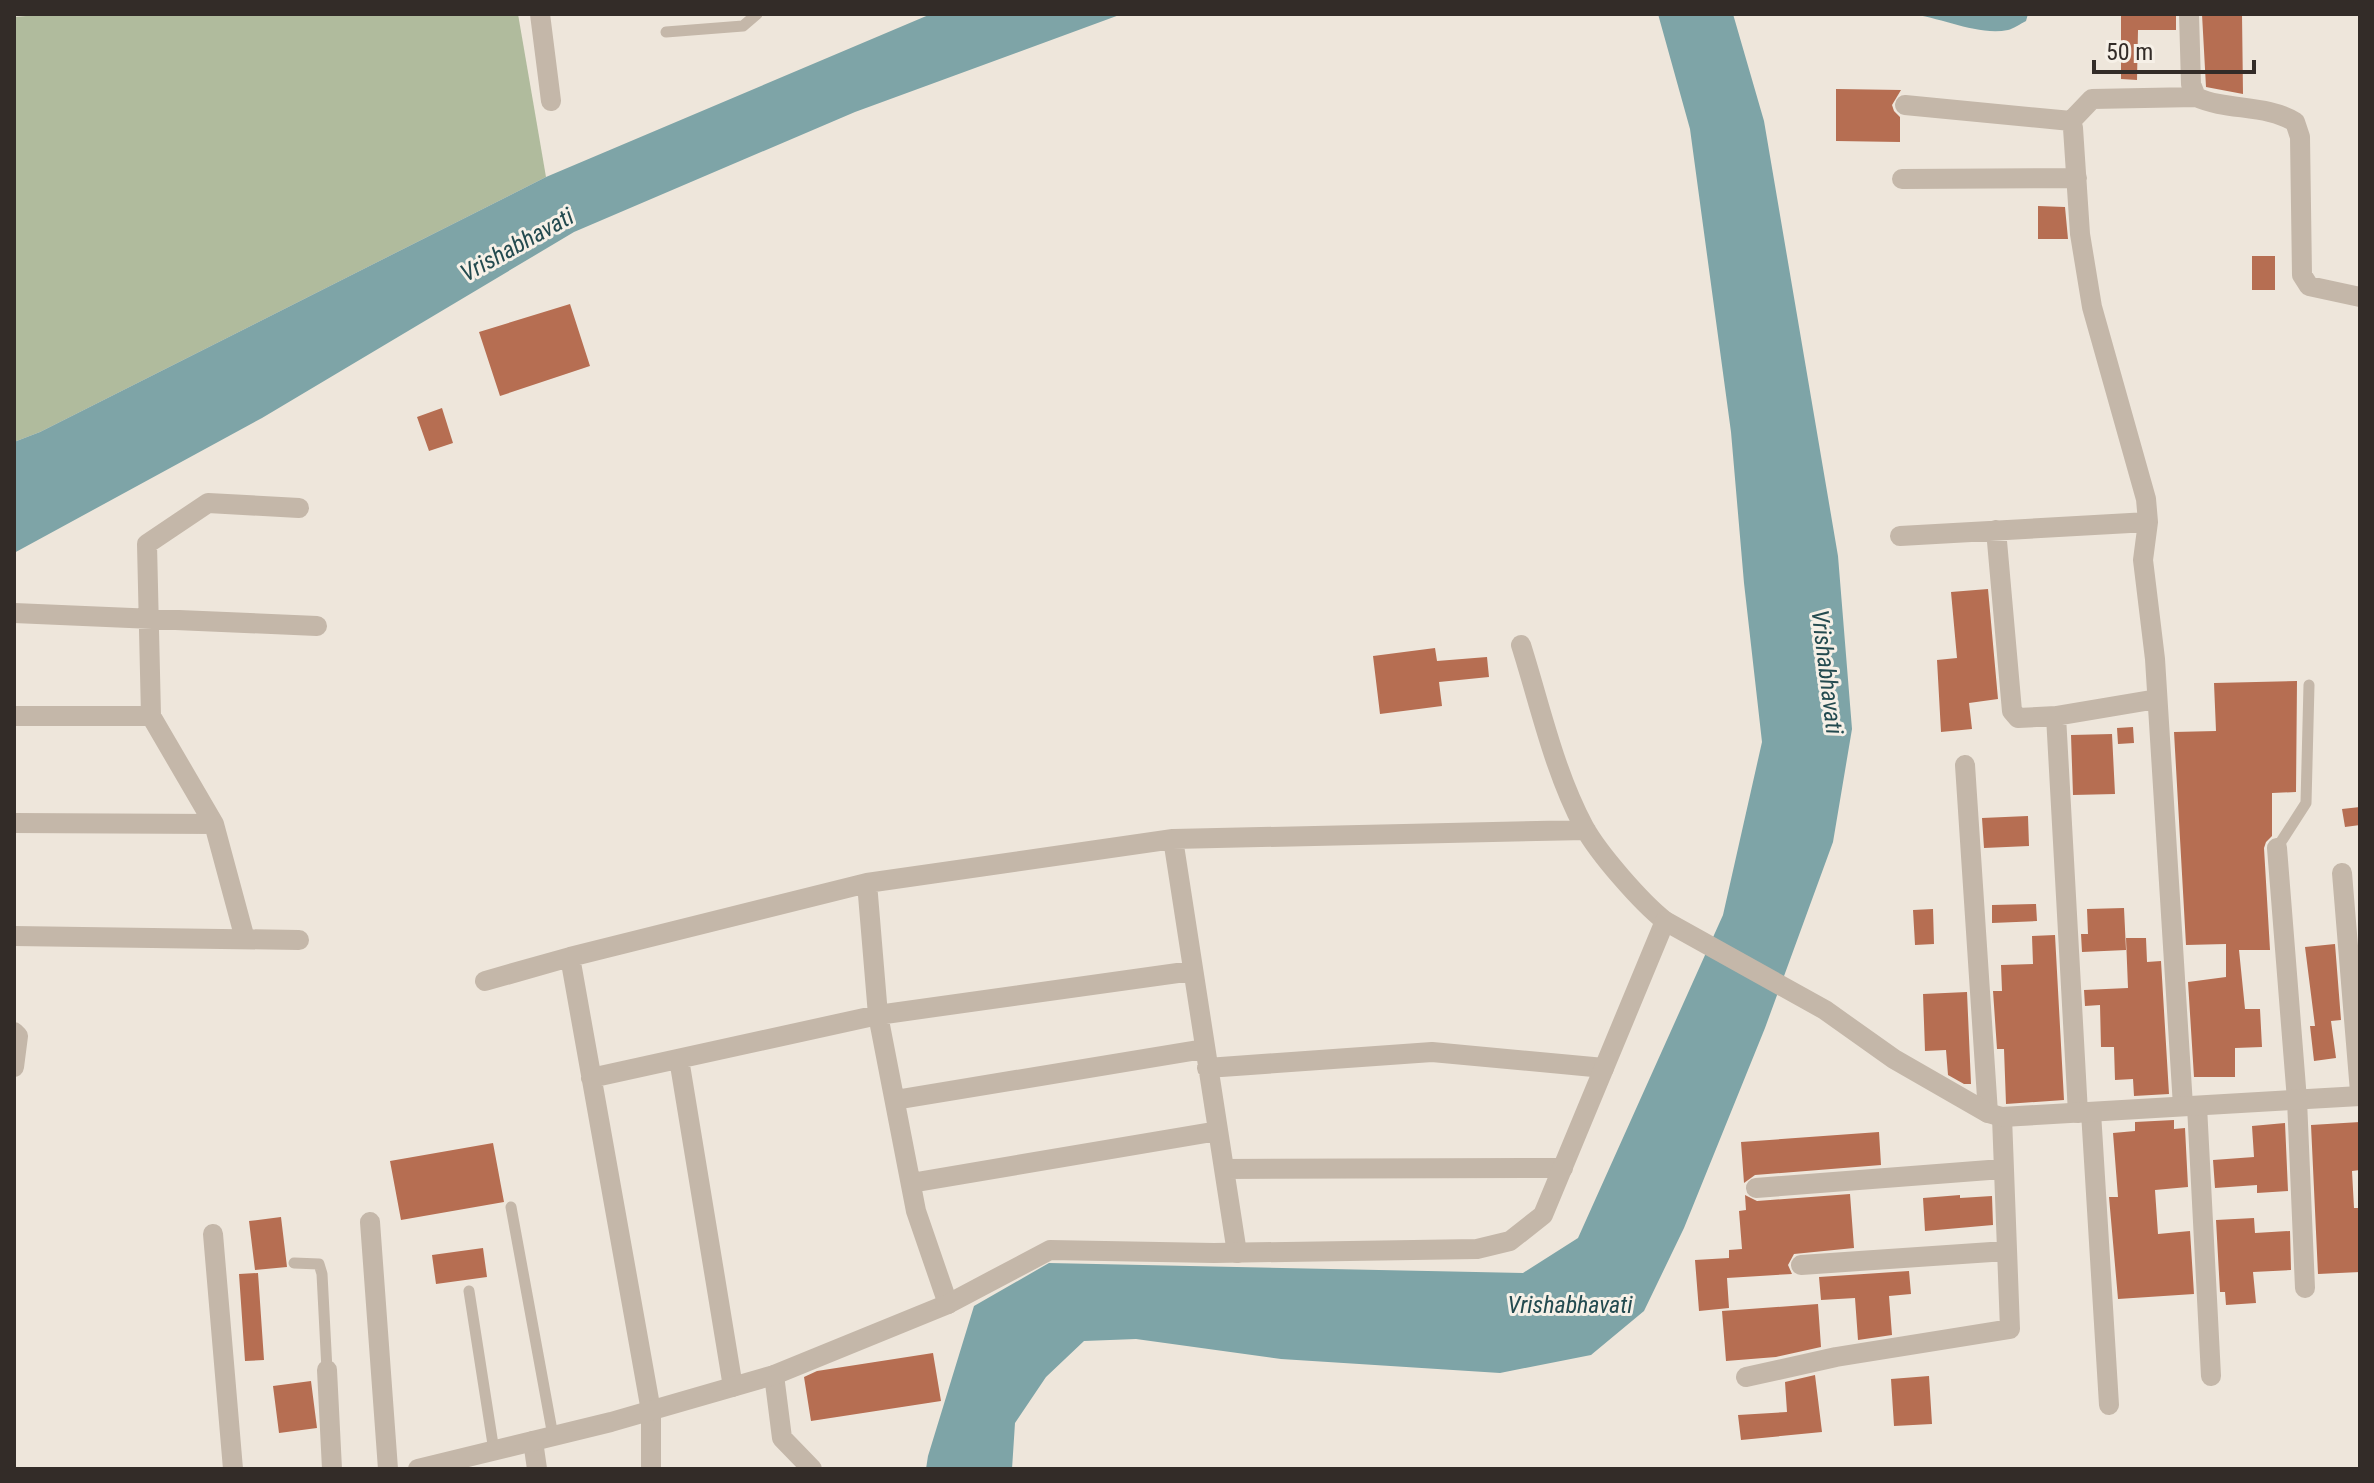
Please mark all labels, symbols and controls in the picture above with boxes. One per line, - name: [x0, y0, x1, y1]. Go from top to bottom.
- scale bar: [2094, 24, 2254, 74]
- text: 50 m: [2106, 38, 2153, 66]
- water label: Vrishabhavati: [456, 202, 579, 288]
- water label: Vrishabhavati: [1805, 608, 1849, 736]
- water label: Vrishabhavati: [1507, 1291, 1633, 1319]

